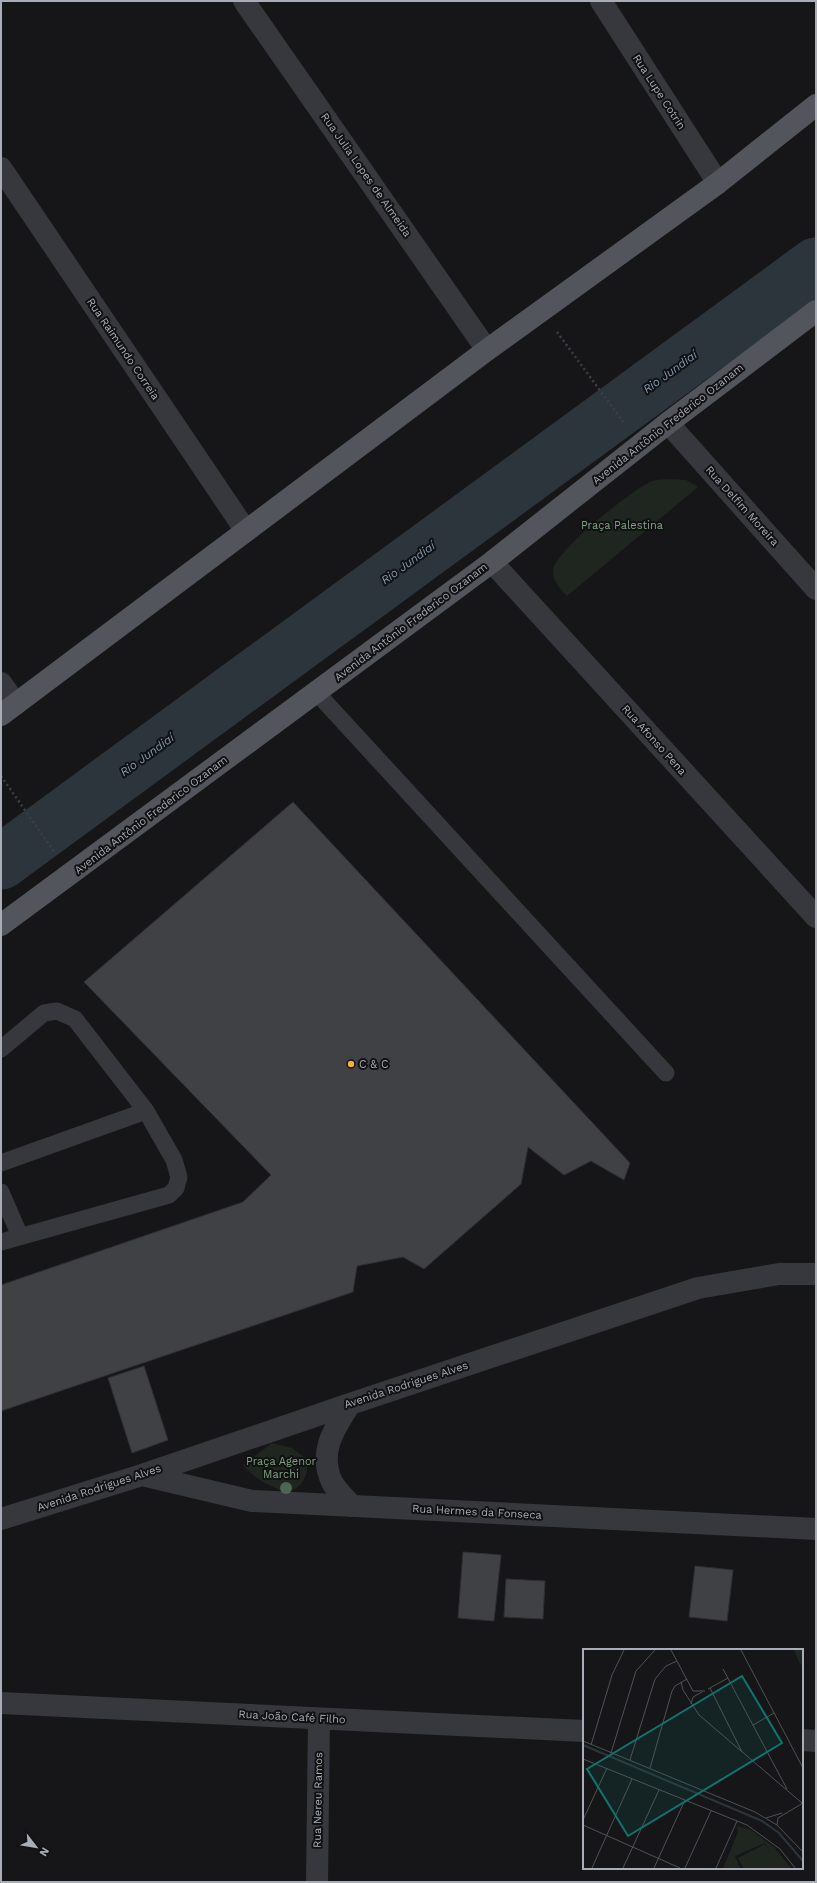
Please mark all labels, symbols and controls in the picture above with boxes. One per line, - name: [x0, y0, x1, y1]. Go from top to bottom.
- street label: Rua Lupe Cotrin: [630, 52, 688, 132]
- street label: Rua Julia Lopes de Almeida: [318, 111, 414, 239]
- street label: Rua Raimundo Correia: [84, 296, 162, 402]
- water label: Rio Jundiaí: [640, 347, 701, 396]
- street label: Avenida Antônio Frederico Ozanam: [590, 361, 746, 487]
- street label: Rua Delfim Moreira: [703, 463, 781, 549]
- park label: Praça Palestina: [581, 519, 663, 532]
- water label: Rio Jundiaí: [378, 538, 439, 587]
- street label: Avenida Antônio Frederico Ozanam: [332, 560, 490, 684]
- street label: Rua Afonso Pena: [619, 702, 689, 778]
- water label: Rio Jundiaí: [117, 730, 178, 779]
- street label: Avenida Antônio Frederico Ozanam: [72, 753, 230, 877]
- place label: C & C: [359, 1058, 389, 1071]
- marker: C & C: [346, 1059, 356, 1069]
- street label: Avenida Rodrigues Alves: [342, 1359, 470, 1411]
- park label: Praça Agenor Marchi: [246, 1455, 317, 1481]
- street label: Avenida Rodrigues Alves: [35, 1462, 163, 1514]
- street label: Rua Hermes da Fonseca: [412, 1502, 542, 1522]
- inset map: [583, 1649, 803, 1869]
- street label: Rua João Café Filho: [238, 1708, 346, 1726]
- street label: Rua Nereu Ramos: [311, 1752, 325, 1848]
- north arrow: [16, 1827, 56, 1867]
- text: N: [36, 1845, 52, 1859]

